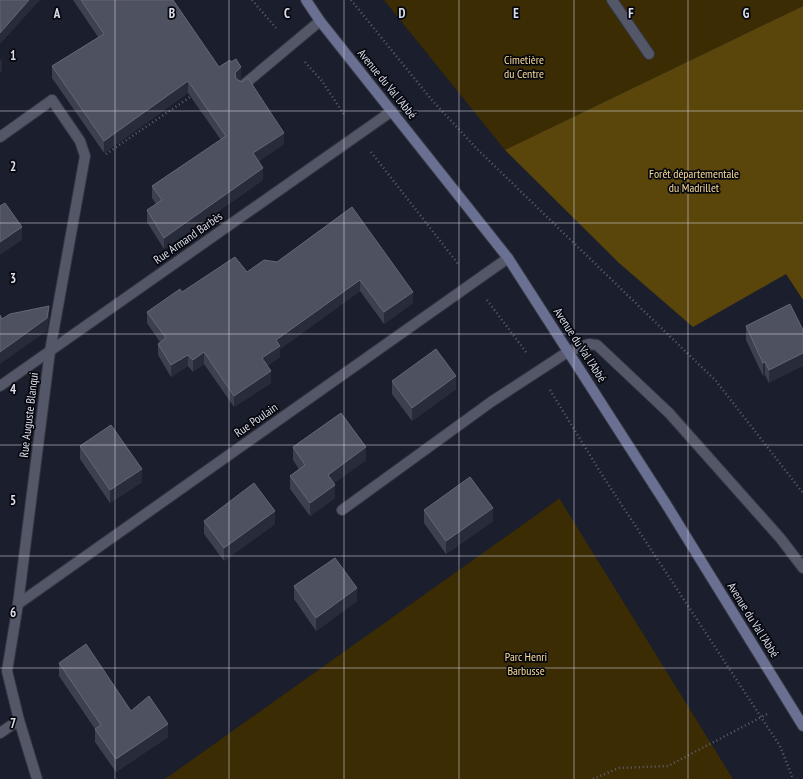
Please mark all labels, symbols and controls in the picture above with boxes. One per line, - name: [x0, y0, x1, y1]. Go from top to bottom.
- text: A: [53, 5, 61, 22]
- text: B: [169, 5, 175, 22]
- text: C: [284, 5, 290, 22]
- text: D: [399, 5, 406, 22]
- text: E: [513, 5, 519, 22]
- text: F: [628, 5, 634, 22]
- text: G: [743, 5, 750, 22]
- street label: Avenue du Val l'Abbé: [355, 46, 420, 122]
- text: 1: [10, 47, 16, 64]
- park label: Cimetière du Centre: [504, 52, 544, 81]
- text: 2: [10, 158, 16, 175]
- park label: Forêt départementale du Madrillet: [649, 166, 739, 195]
- street label: Rue Armand Barbès: [150, 208, 225, 267]
- text: 3: [10, 270, 16, 287]
- street label: Avenue du Val l'Abbé: [551, 305, 610, 385]
- street label: Rue Auguste Blanqui: [16, 371, 41, 458]
- text: 4: [10, 381, 17, 398]
- street label: Rue Poulain: [231, 399, 280, 440]
- text: 5: [10, 492, 16, 509]
- street label: Avenue du Val l'Abbé: [724, 579, 782, 660]
- text: 6: [10, 604, 16, 621]
- park label: Parc Henri Barbusse: [505, 649, 547, 678]
- text: 7: [10, 715, 16, 732]

